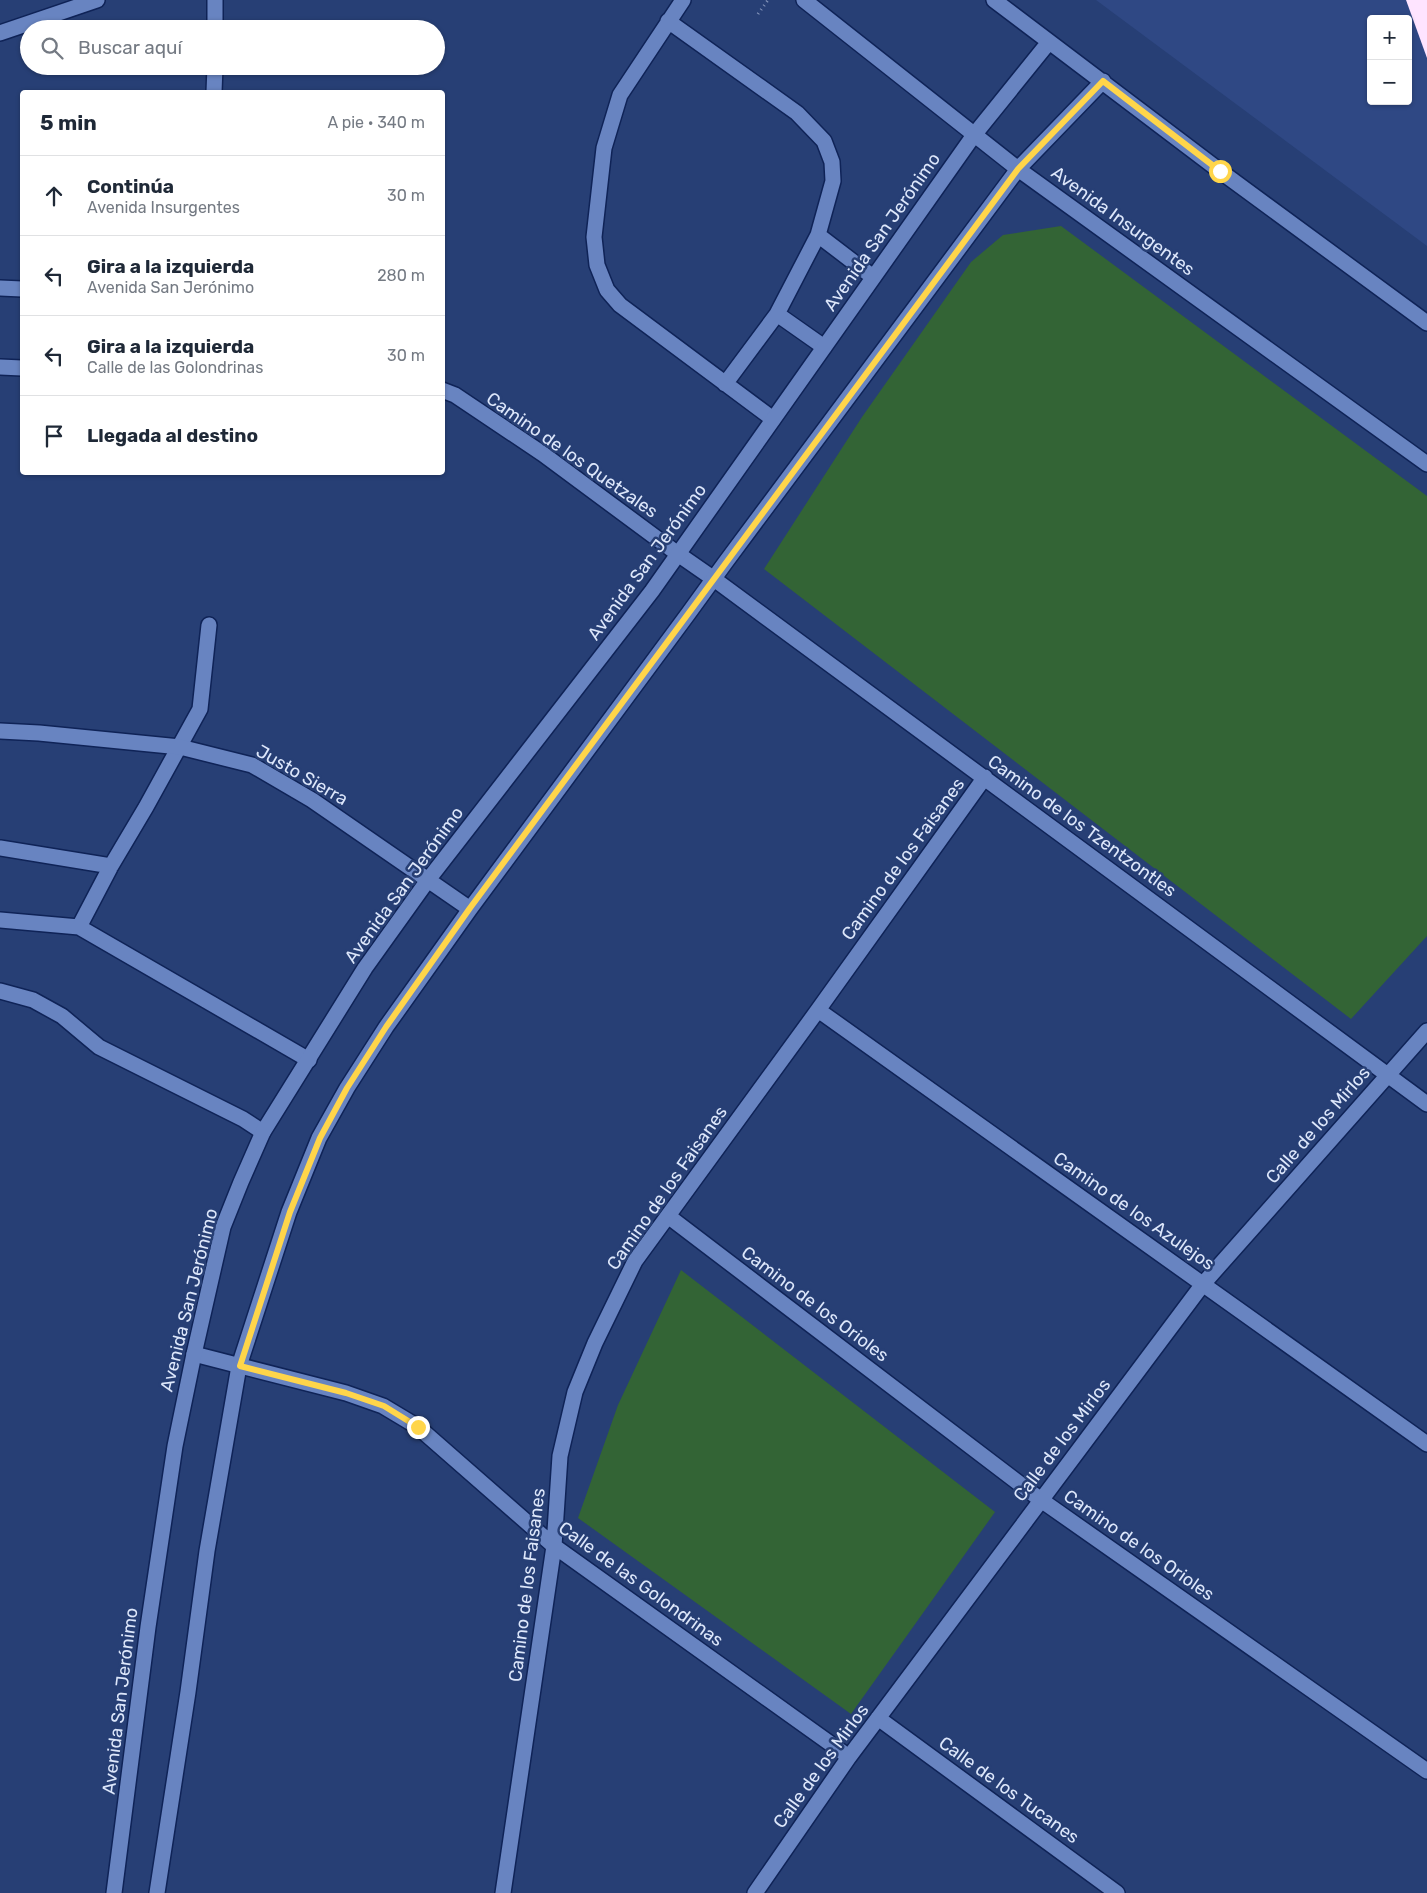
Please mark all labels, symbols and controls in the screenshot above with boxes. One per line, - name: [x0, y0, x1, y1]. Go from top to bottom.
- map controls: [1367, 15, 1412, 105]
- button: +: [1367, 15, 1412, 60]
- search box: [20, 20, 445, 75]
- icon: search: [38, 34, 66, 62]
- text: Buscar aquí: [78, 36, 182, 59]
- button: −: [1367, 60, 1412, 105]
- text: 5 min: [40, 110, 97, 135]
- text: A pie · 340 m: [327, 113, 425, 132]
- street label: Avenida San Jerónimo: [819, 149, 945, 315]
- route start: [1209, 160, 1232, 183]
- street label: Avenida Insurgentes: [1047, 162, 1199, 280]
- text: Continúa: [87, 175, 174, 198]
- icon: ahead: [40, 182, 68, 210]
- text: 30 m: [387, 186, 425, 205]
- text: Avenida Insurgentes: [87, 198, 240, 217]
- text: Gira a la izquierda: [87, 255, 254, 278]
- icon: left: [40, 262, 68, 290]
- text: 280 m: [377, 266, 425, 285]
- text: Avenida San Jerónimo: [87, 278, 254, 297]
- text: Gira a la izquierda: [87, 335, 254, 358]
- icon: left: [40, 342, 68, 370]
- text: 30 m: [387, 346, 425, 365]
- text: Calle de las Golondrinas: [87, 358, 263, 377]
- street label: Camino de los Quetzales: [482, 387, 662, 523]
- icon: arrive: [40, 422, 68, 450]
- text: Llegada al destino: [87, 424, 258, 447]
- street label: Avenida San Jerónimo: [583, 479, 711, 645]
- street label: Justo Sierra: [252, 740, 352, 810]
- street label: Camino de los Tzentzontles: [983, 750, 1181, 902]
- street label: Camino de los Faisanes: [837, 774, 969, 944]
- street label: Avenida San Jerónimo: [340, 802, 468, 968]
- street label: Calle de los Mirlos: [1261, 1062, 1375, 1188]
- street label: Camino de los Faisanes: [602, 1102, 732, 1274]
- street label: Camino de los Azulejos: [1049, 1147, 1219, 1275]
- street label: Avenida San Jerónimo: [156, 1206, 222, 1394]
- street label: Camino de los Orioles: [737, 1241, 893, 1367]
- street label: Calle de los Mirlos: [1009, 1374, 1115, 1506]
- route end: [407, 1416, 430, 1439]
- street label: Camino de los Orioles: [1059, 1485, 1219, 1605]
- street label: Camino de los Faisanes: [504, 1487, 550, 1683]
- street label: Calle de las Golondrinas: [554, 1517, 728, 1651]
- street label: Avenida San Jerónimo: [98, 1606, 142, 1796]
- street label: Calle de los Mirlos: [769, 1700, 873, 1832]
- street label: Calle de los Tucanes: [935, 1732, 1083, 1848]

